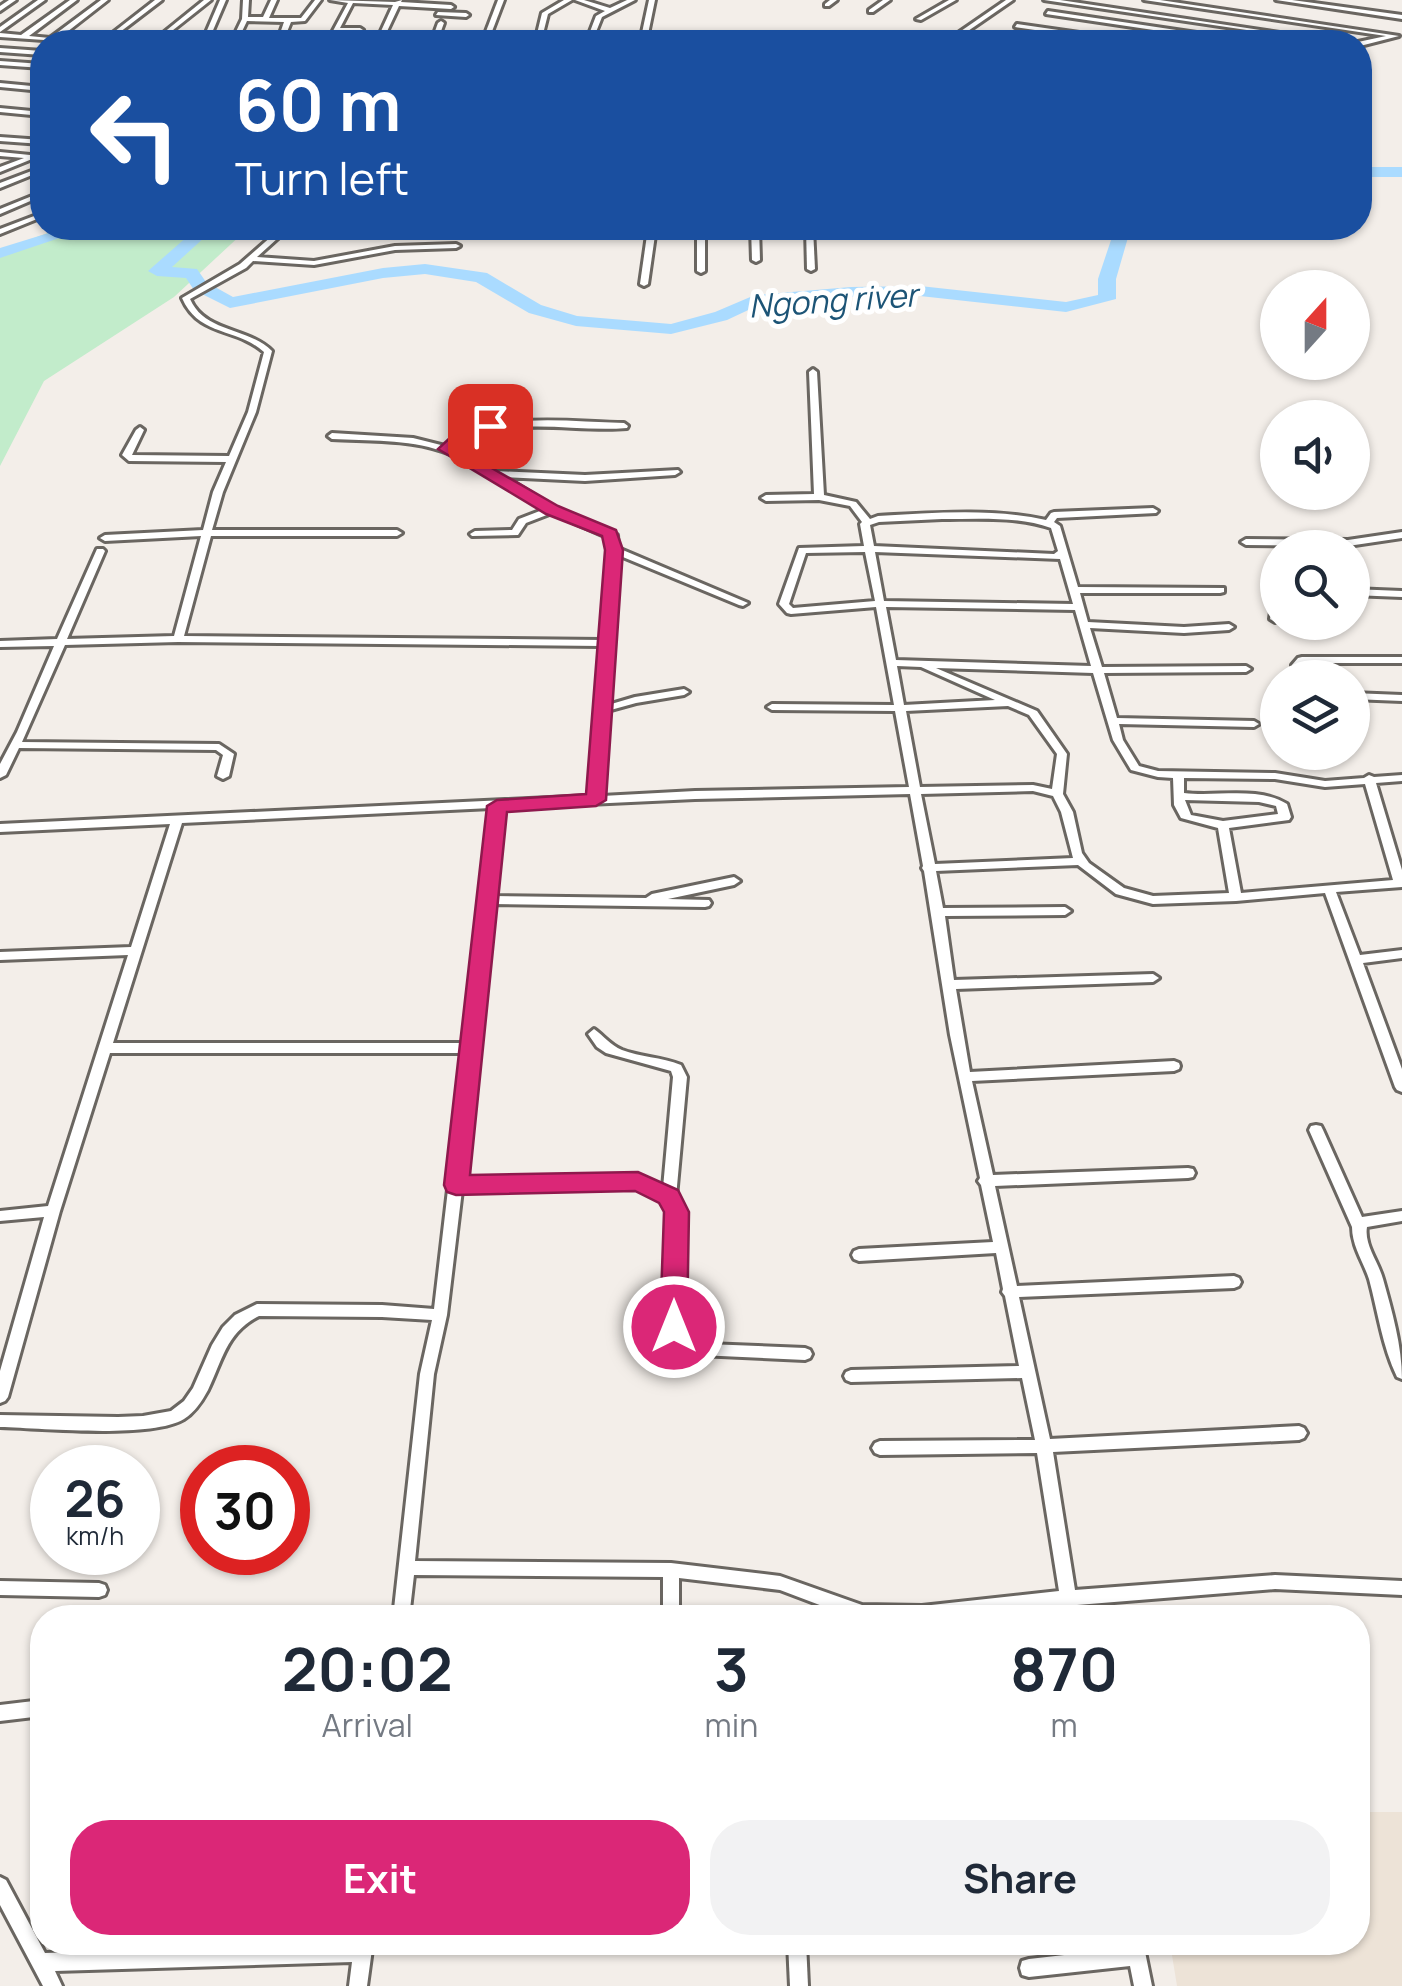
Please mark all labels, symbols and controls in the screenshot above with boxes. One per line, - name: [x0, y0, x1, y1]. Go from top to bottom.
- text: 60 m: [235, 56, 402, 152]
- icon: left: [70, 70, 200, 200]
- text: Turn left: [235, 147, 409, 209]
- north arrow: [1260, 270, 1370, 380]
- map controls: [1260, 270, 1370, 770]
- water label: Ngong river: [747, 272, 923, 328]
- pin: [448, 384, 533, 469]
- icon: arrive: [463, 399, 518, 454]
- button: sound: [1260, 400, 1370, 510]
- button: search: [1260, 530, 1370, 640]
- button: layers: [1260, 660, 1370, 770]
- position arrow: [622, 1275, 726, 1379]
- speed limit sign: 30: [180, 1445, 310, 1575]
- text: 26: [65, 1464, 125, 1532]
- text: km/h: [66, 1518, 124, 1553]
- text: 20:02: [282, 1627, 453, 1709]
- text: 3: [714, 1627, 749, 1709]
- text: 870: [1010, 1627, 1118, 1709]
- text: Arrival: [322, 1703, 413, 1747]
- text: min: [705, 1703, 758, 1747]
- text: m: [1051, 1703, 1078, 1747]
- button: Exit: [70, 1820, 690, 1935]
- button: Share: [710, 1820, 1330, 1935]

